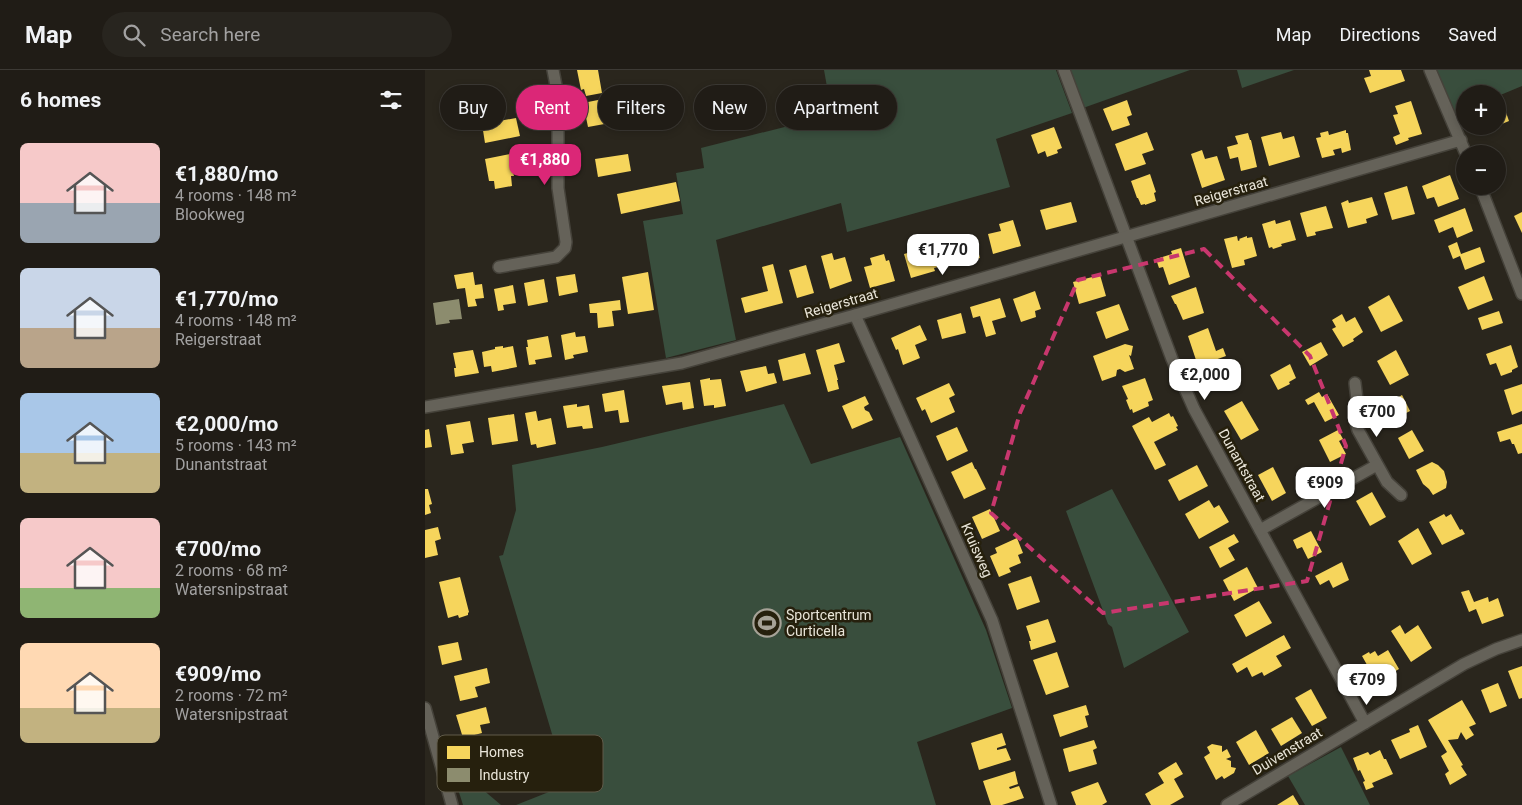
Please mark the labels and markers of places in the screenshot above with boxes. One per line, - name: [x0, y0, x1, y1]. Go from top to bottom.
- pin: €1,880: [504, 144, 586, 186]
- pin: €1,770: [902, 234, 984, 276]
- pin: €2,000: [1164, 358, 1246, 401]
- pin: €700: [1347, 396, 1407, 438]
- pin: €909: [1295, 466, 1355, 509]
- place label: Sportcentrum Curticella: [786, 607, 872, 639]
- sports icon: Sportcentrum Curticella: [752, 608, 782, 638]
- pin: €709: [1337, 664, 1397, 706]

